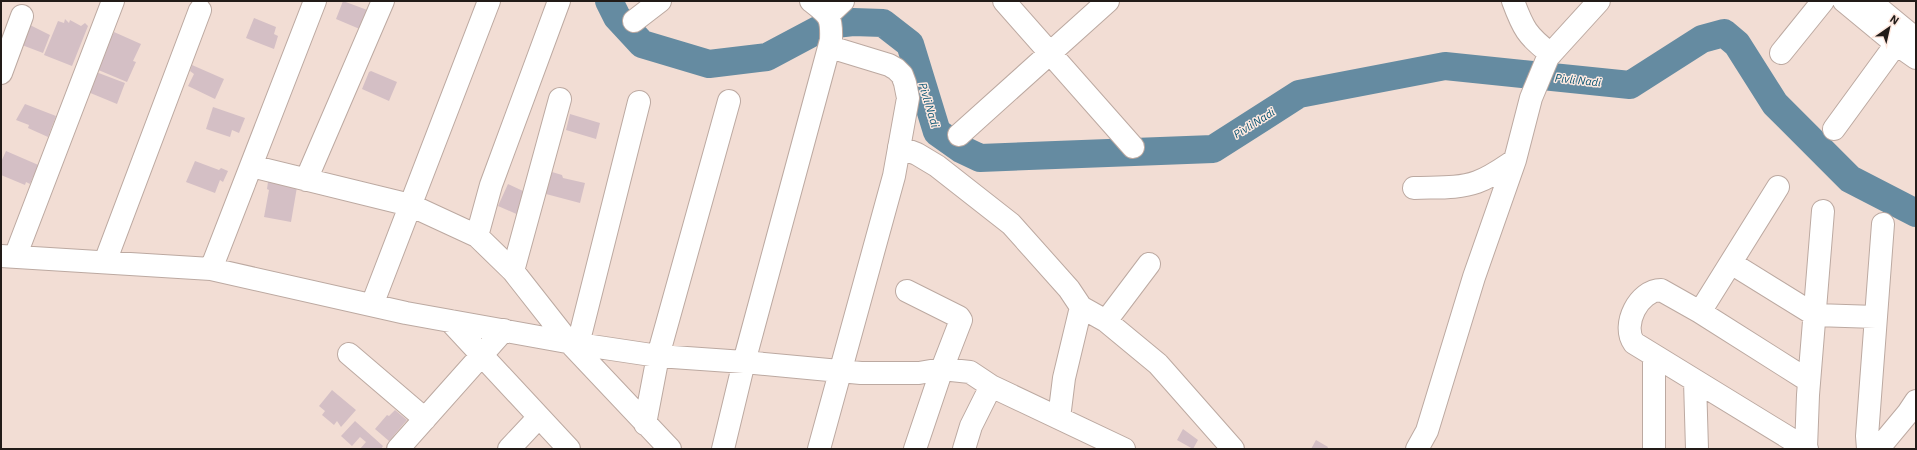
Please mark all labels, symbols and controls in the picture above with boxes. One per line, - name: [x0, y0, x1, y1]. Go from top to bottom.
- north arrow: [1869, 8, 1909, 48]
- text: N: [1887, 12, 1902, 28]
- water label: Pivli Nadi: [1554, 71, 1602, 89]
- water label: Pivli Nadi: [916, 81, 942, 129]
- water label: Pivli Nadi: [1231, 105, 1277, 141]

